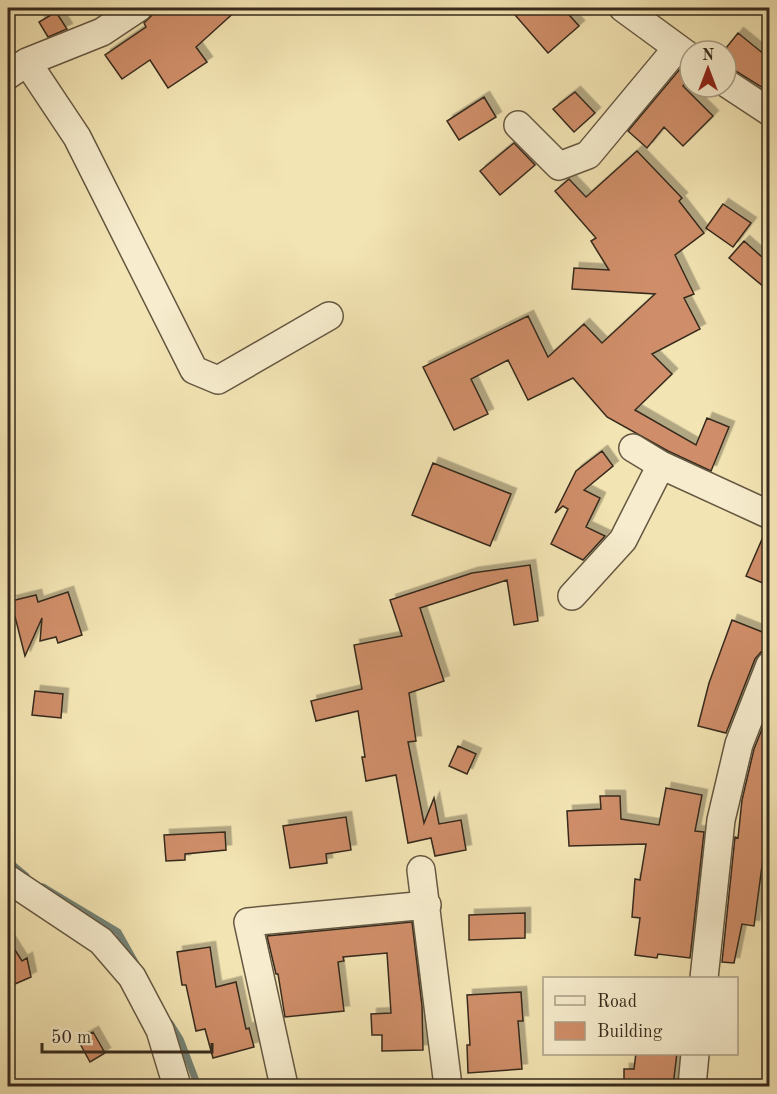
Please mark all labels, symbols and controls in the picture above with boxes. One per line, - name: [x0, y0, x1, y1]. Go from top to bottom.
- north arrow: [678, 39, 738, 99]
- text: N: [702, 48, 715, 64]
- legend: [543, 977, 738, 1055]
- text: Road: [597, 993, 637, 1011]
- scale bar: [42, 1016, 212, 1054]
- text: Building: [597, 1023, 663, 1041]
- text: 50 m: [51, 1029, 91, 1047]

